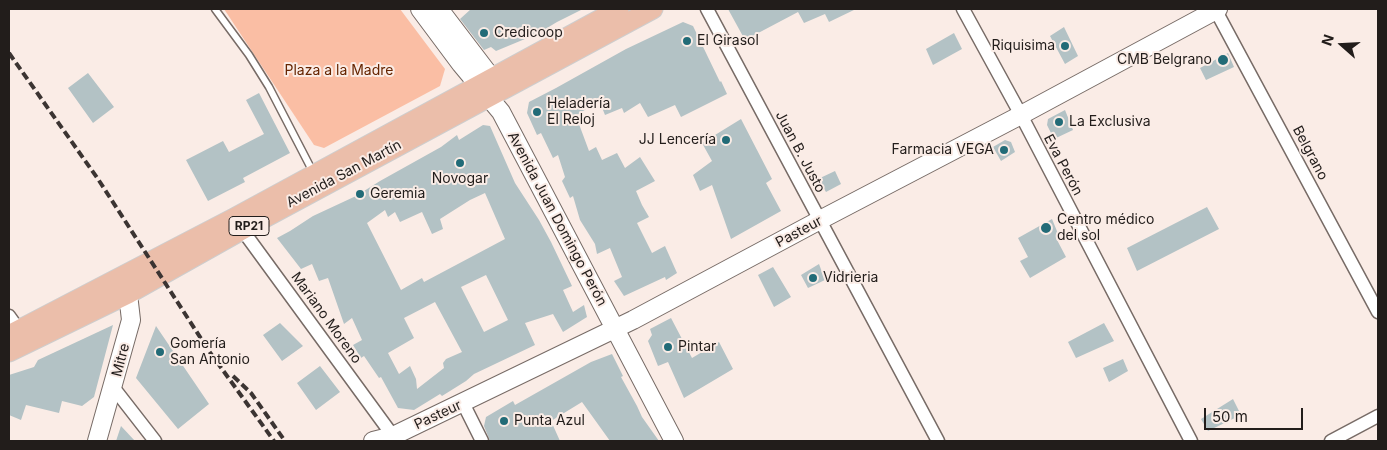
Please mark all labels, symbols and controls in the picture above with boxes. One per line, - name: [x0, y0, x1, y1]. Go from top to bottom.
- north arrow: [1317, 20, 1367, 70]
- place label: Credicoop: [494, 25, 563, 41]
- marker: Credicoop: [478, 27, 490, 39]
- text: N: [1318, 32, 1337, 48]
- place label: El Girasol: [697, 33, 759, 49]
- marker: El Girasol: [681, 35, 693, 47]
- place label: Riquisima: [991, 38, 1055, 54]
- marker: Riquisima: [1059, 40, 1071, 52]
- place label: CMB Belgrano: [1117, 52, 1212, 68]
- marker: CMB Belgrano: [1216, 53, 1230, 67]
- park label: Plaza a la Madre: [285, 63, 393, 79]
- place label: Heladería El Reloj: [547, 96, 610, 128]
- marker: Heladería El Reloj: [531, 106, 543, 118]
- street label: Juan B. Justo: [771, 108, 829, 196]
- place label: La Exclusiva: [1069, 114, 1151, 130]
- marker: La Exclusiva: [1053, 116, 1065, 128]
- street label: Belgrano: [1289, 123, 1331, 183]
- street label: Avenida Juan Domingo Perón: [504, 129, 610, 309]
- place label: JJ Lencería: [639, 132, 716, 148]
- street label: Eva Perón: [1040, 132, 1086, 198]
- marker: JJ Lencería: [720, 134, 732, 146]
- street label: Avenida San Martín: [284, 137, 404, 211]
- place label: Farmacia VEGA: [892, 142, 994, 158]
- marker: Farmacia VEGA: [998, 144, 1010, 156]
- marker: Novogar: [454, 157, 466, 169]
- place label: Novogar: [432, 171, 488, 187]
- place label: Geremia: [370, 186, 425, 202]
- marker: Geremia: [354, 188, 366, 200]
- place label: Centro médico del sol: [1057, 212, 1154, 244]
- street label: Pasteur: [773, 213, 825, 251]
- road number: RP21: [229, 217, 269, 236]
- marker: Centro médico del sol: [1039, 221, 1053, 235]
- street label: Mariano Moreno: [287, 269, 365, 367]
- place label: Vidrieria: [823, 270, 878, 286]
- marker: Vidrieria: [807, 272, 819, 284]
- place label: Gomería San Antonio: [170, 336, 250, 368]
- place label: Pintar: [678, 339, 716, 355]
- street label: Mitre: [109, 341, 133, 379]
- marker: Pintar: [662, 341, 674, 353]
- marker: Gomería San Antonio: [154, 346, 166, 358]
- street label: Pasteur: [412, 397, 464, 433]
- scale bar: [1207, 398, 1306, 430]
- text: 50 m: [1212, 407, 1248, 426]
- place label: Punta Azul: [514, 413, 585, 429]
- marker: Punta Azul: [498, 415, 510, 427]

